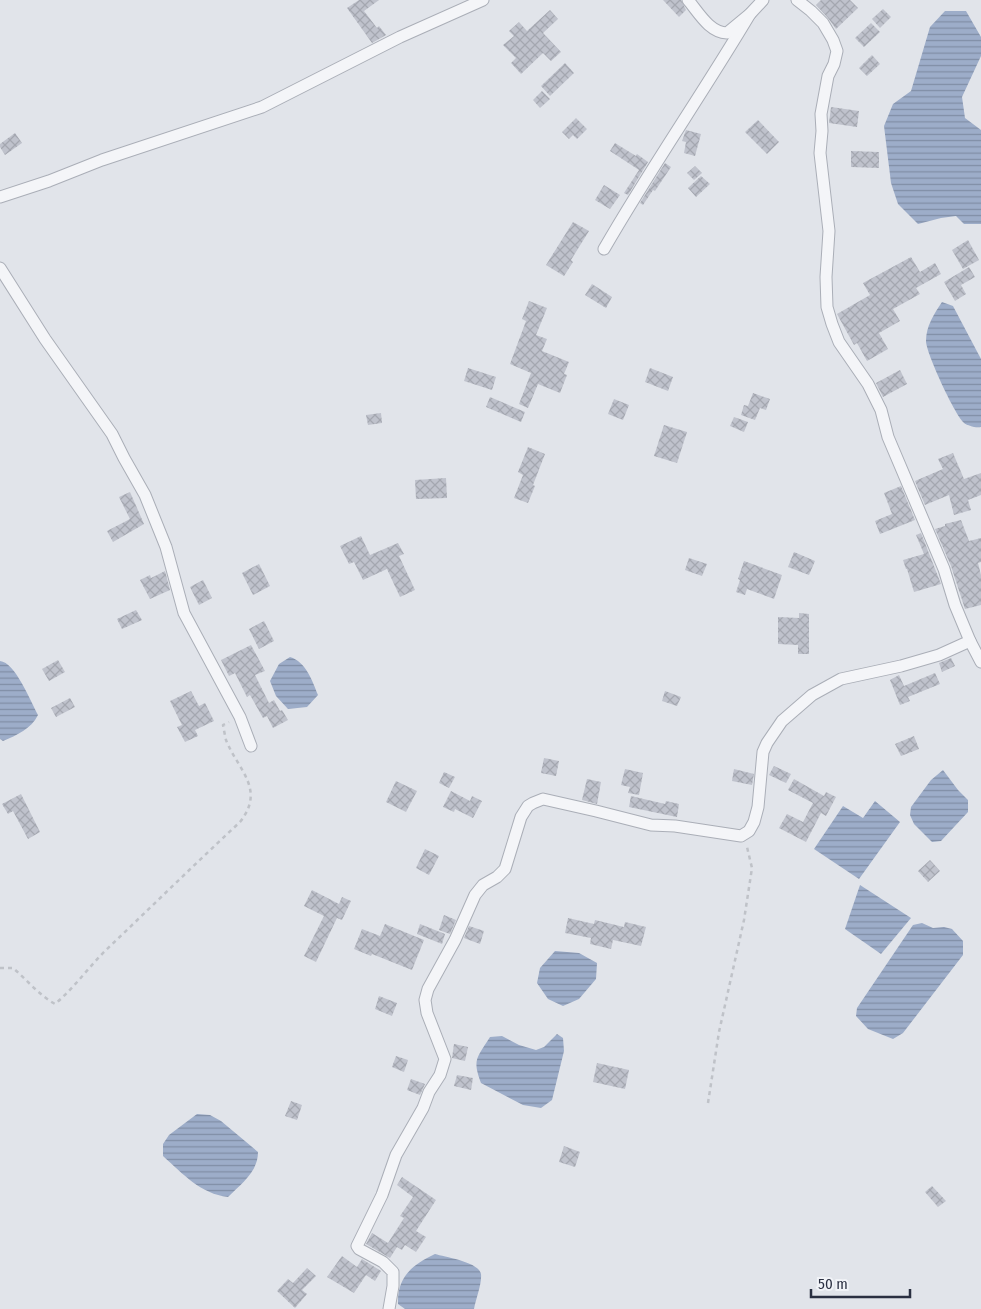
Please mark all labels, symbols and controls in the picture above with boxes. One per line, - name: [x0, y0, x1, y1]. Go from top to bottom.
- scale bar: [811, 1266, 910, 1298]
- text: 50 m: [818, 1275, 848, 1293]

